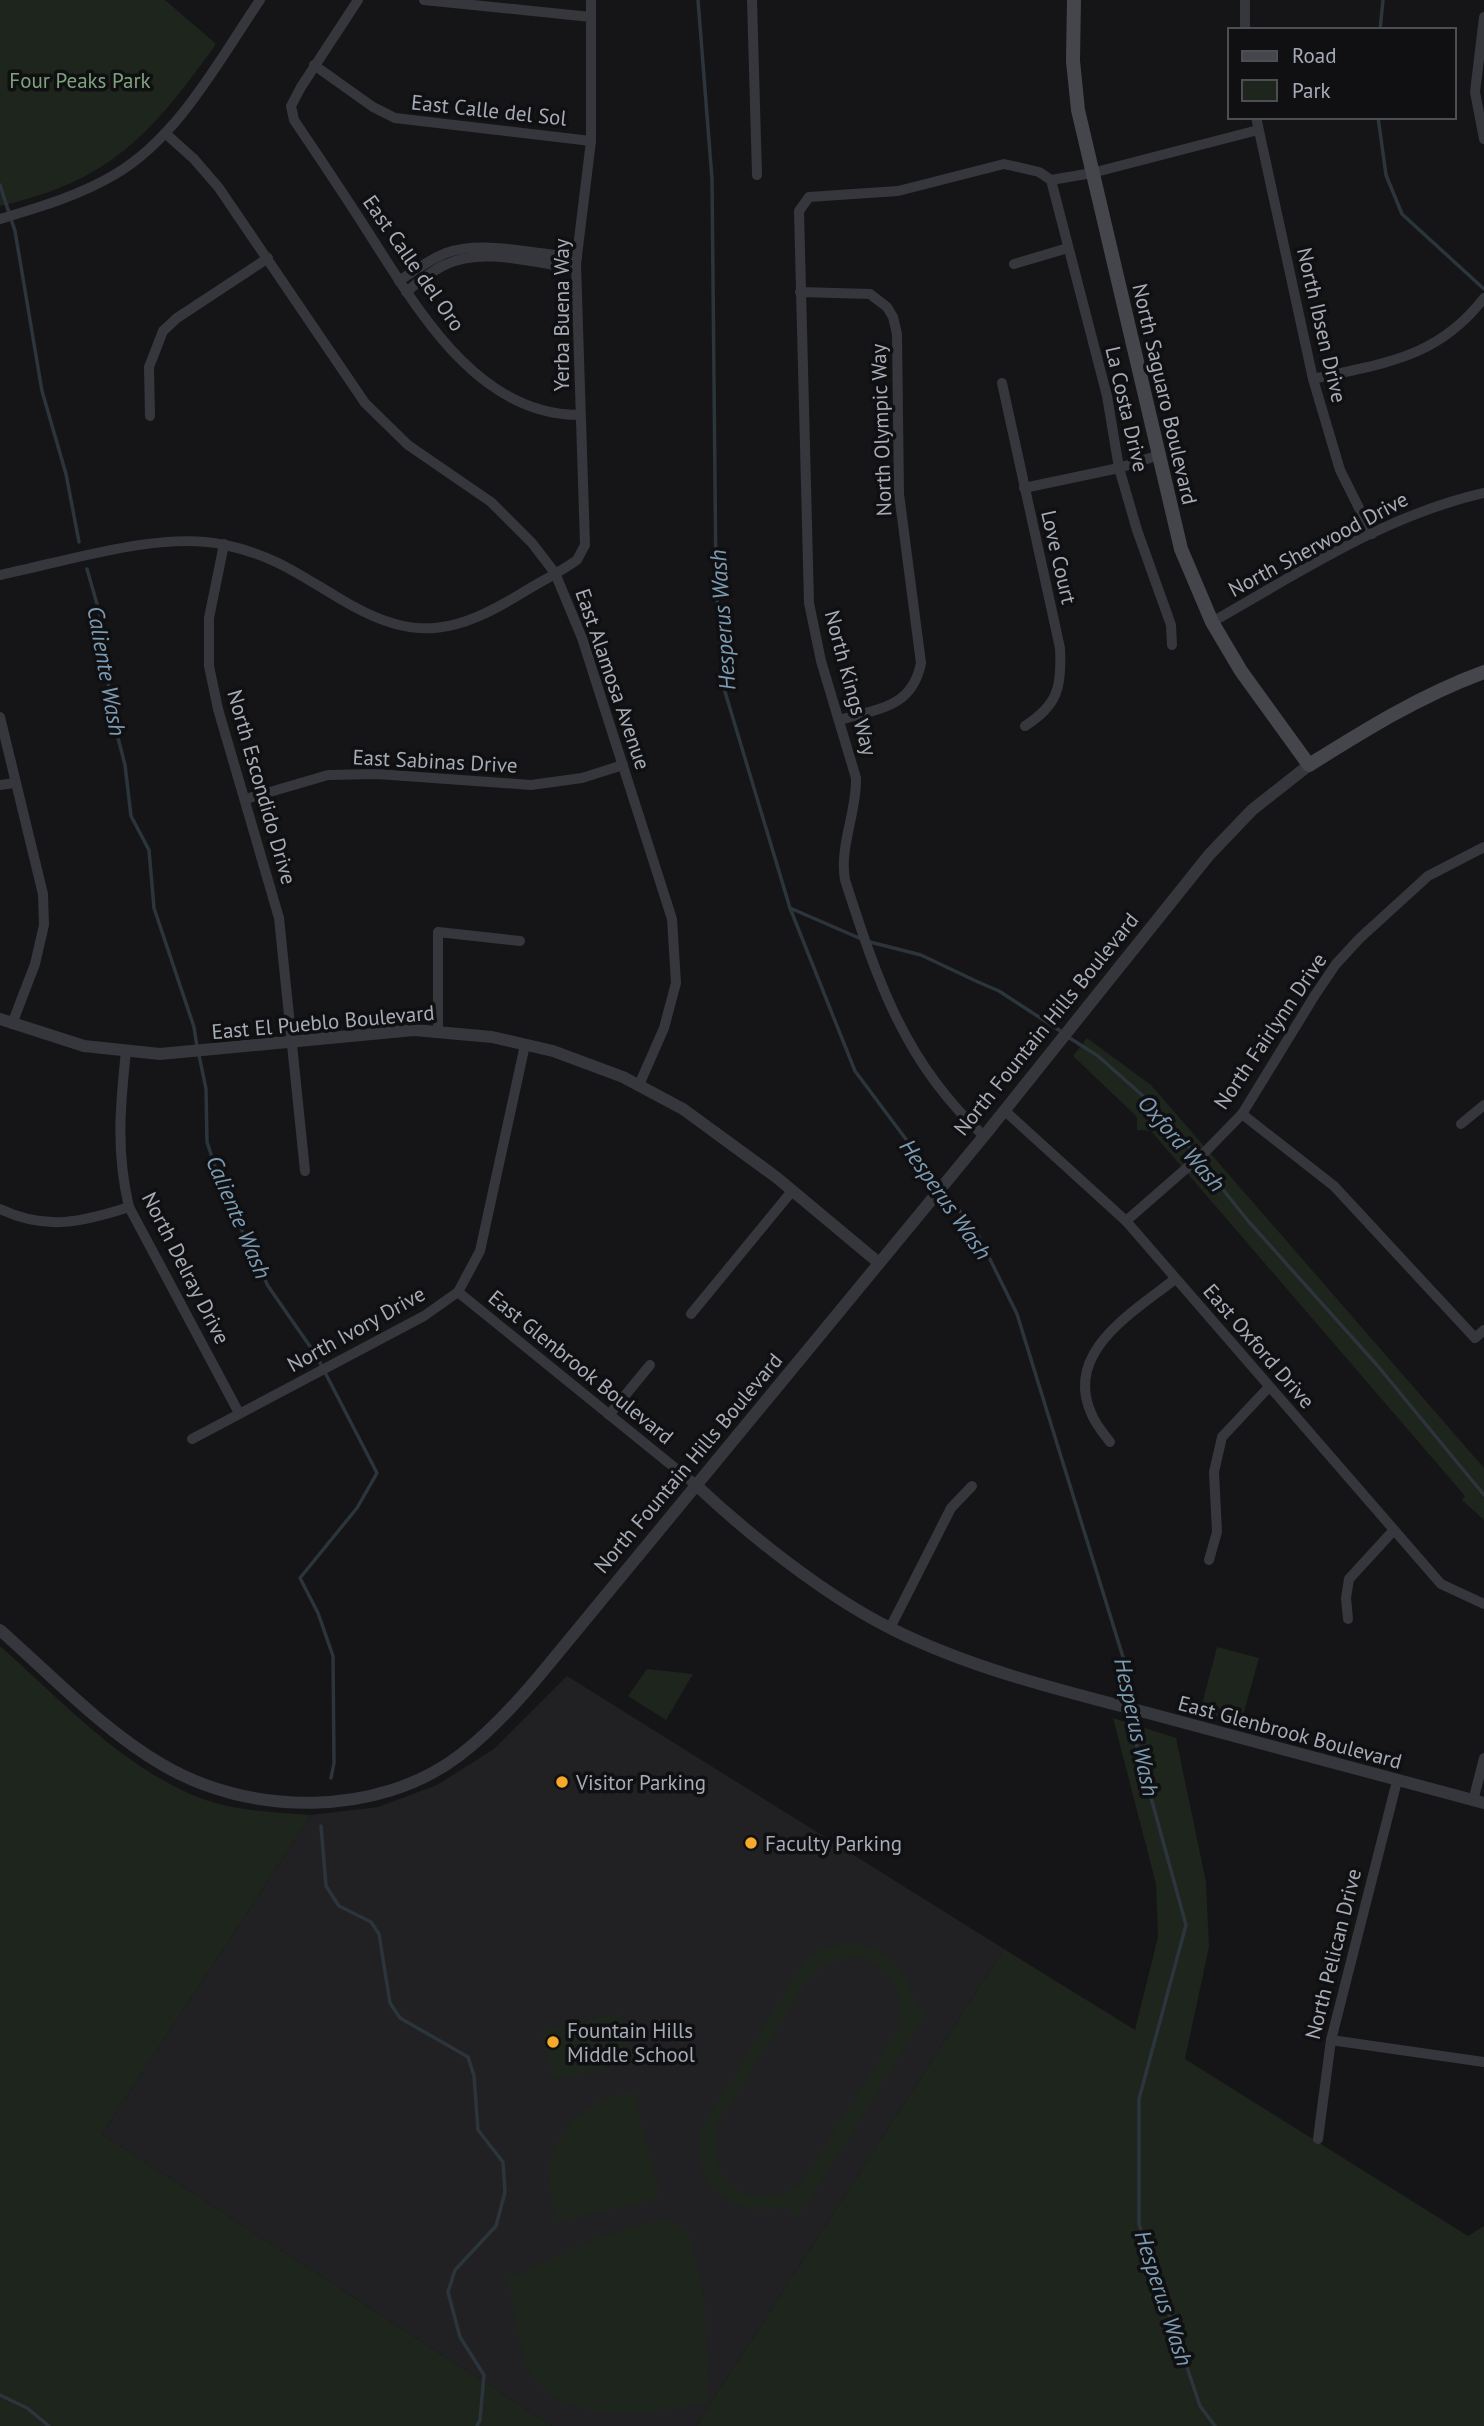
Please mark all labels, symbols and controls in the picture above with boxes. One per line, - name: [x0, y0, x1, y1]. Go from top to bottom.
- legend: [1228, 28, 1456, 119]
- text: Road: [1292, 42, 1336, 69]
- park label: Four Peaks Park: [9, 67, 151, 94]
- text: Park: [1292, 77, 1331, 104]
- street label: East Calle del Sol: [410, 88, 568, 132]
- street label: East Calle del Oro: [357, 190, 471, 336]
- street label: Yerba Buena Way: [548, 238, 575, 392]
- street label: North Ibsen Drive: [1291, 245, 1353, 405]
- street label: North Saguaro Boulevard: [1126, 281, 1204, 507]
- street label: North Olympic Way: [864, 343, 898, 517]
- street label: La Costa Drive: [1099, 344, 1155, 474]
- street label: North Sherwood Drive: [1224, 485, 1412, 603]
- street label: Love Court: [1035, 507, 1083, 607]
- water label: Hesperus Wash: [703, 549, 741, 691]
- street label: East Alamosa Avenue: [569, 585, 657, 773]
- water label: Caliente Wash: [81, 604, 133, 738]
- street label: North Kings Way: [819, 607, 883, 759]
- street label: North Escondido Drive: [221, 686, 303, 888]
- street label: East Sabinas Drive: [352, 743, 518, 779]
- street label: North Fountain Hills Boulevard: [948, 907, 1144, 1141]
- street label: North Fairlynn Drive: [1208, 948, 1332, 1114]
- street label: East El Pueblo Boulevard: [210, 999, 436, 1045]
- water label: Oxford Wash: [1132, 1089, 1232, 1197]
- water label: Hesperus Wash: [894, 1133, 998, 1265]
- water label: Caliente Wash: [200, 1151, 278, 1283]
- street label: North Delray Drive: [136, 1187, 236, 1349]
- street label: East Oxford Drive: [1197, 1278, 1321, 1414]
- street label: North Ivory Drive: [282, 1280, 430, 1378]
- street label: East Glenbrook Boulevard: [483, 1284, 679, 1450]
- street label: North Fountain Hills Boulevard: [588, 1347, 788, 1579]
- water label: Hesperus Wash: [1108, 1655, 1166, 1799]
- street label: East Glenbrook Boulevard: [1175, 1689, 1405, 1775]
- place label: Visitor Parking: [575, 1769, 706, 1796]
- marker: Visitor Parking: [554, 1774, 570, 1790]
- place label: Faculty Parking: [765, 1830, 902, 1857]
- marker: Faculty Parking: [743, 1835, 759, 1851]
- street label: North Pelican Drive: [1299, 1866, 1367, 2042]
- place label: Fountain Hills Middle School: [567, 2017, 695, 2068]
- marker: Fountain Hills Middle School: [545, 2034, 561, 2050]
- water label: Hesperus Wash: [1128, 2226, 1200, 2370]

